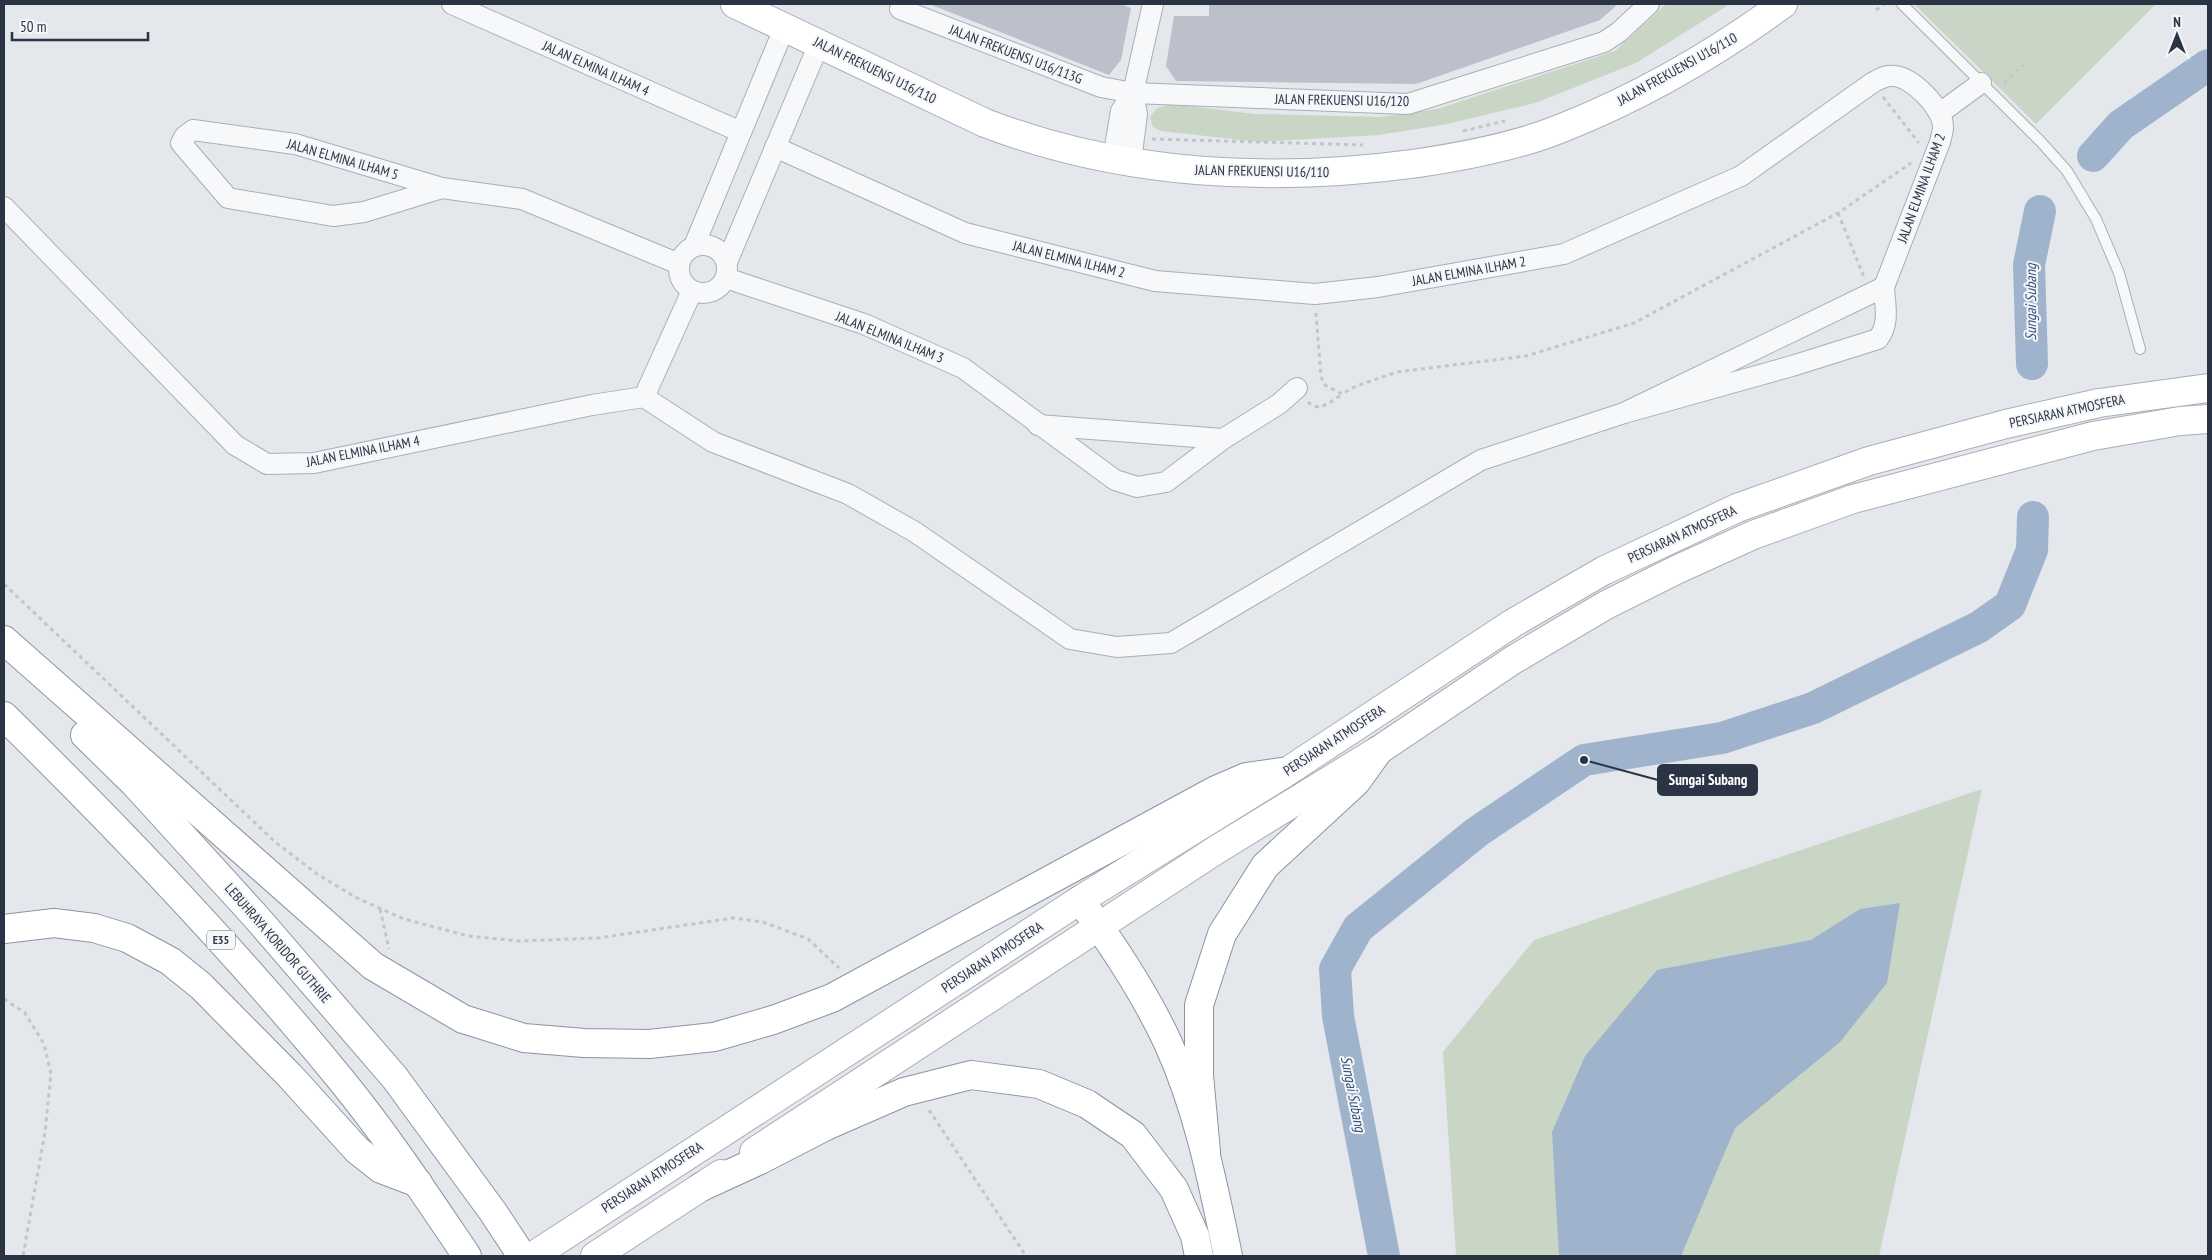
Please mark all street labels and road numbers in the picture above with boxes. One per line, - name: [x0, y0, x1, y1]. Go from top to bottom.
- street label: JALAN FREKUENSI U16/113G: [946, 20, 1085, 88]
- street label: JALAN FREKUENSI U16/110: [1613, 29, 1740, 110]
- street label: JALAN FREKUENSI U16/110: [810, 32, 939, 108]
- street label: JALAN ELMINA ILHAM 4: [539, 36, 653, 100]
- street label: JALAN FREKUENSI U16/120: [1274, 90, 1409, 110]
- street label: JALAN ELMINA ILHAM 2: [1893, 131, 1949, 246]
- street label: JALAN ELMINA ILHAM 5: [284, 134, 401, 184]
- street label: JALAN FREKUENSI U16/110: [1194, 161, 1329, 181]
- street label: JALAN ELMINA ILHAM 2: [1010, 236, 1127, 282]
- street label: JALAN ELMINA ILHAM 2: [1410, 252, 1527, 290]
- street label: JALAN ELMINA ILHAM 3: [832, 307, 947, 367]
- street label: PERSIARAN ATMOSFERA: [2008, 390, 2127, 432]
- street label: JALAN ELMINA ILHAM 4: [304, 431, 422, 471]
- street label: PERSIARAN ATMOSFERA: [1625, 501, 1739, 567]
- street label: PERSIARAN ATMOSFERA: [1280, 700, 1389, 780]
- street label: LEBUHRAYA KORIDOR GUTHRIE: [221, 879, 335, 1007]
- street label: PERSIARAN ATMOSFERA: [938, 917, 1047, 997]
- road number: E35: [207, 930, 235, 950]
- street label: PERSIARAN ATMOSFERA: [598, 1137, 707, 1217]

